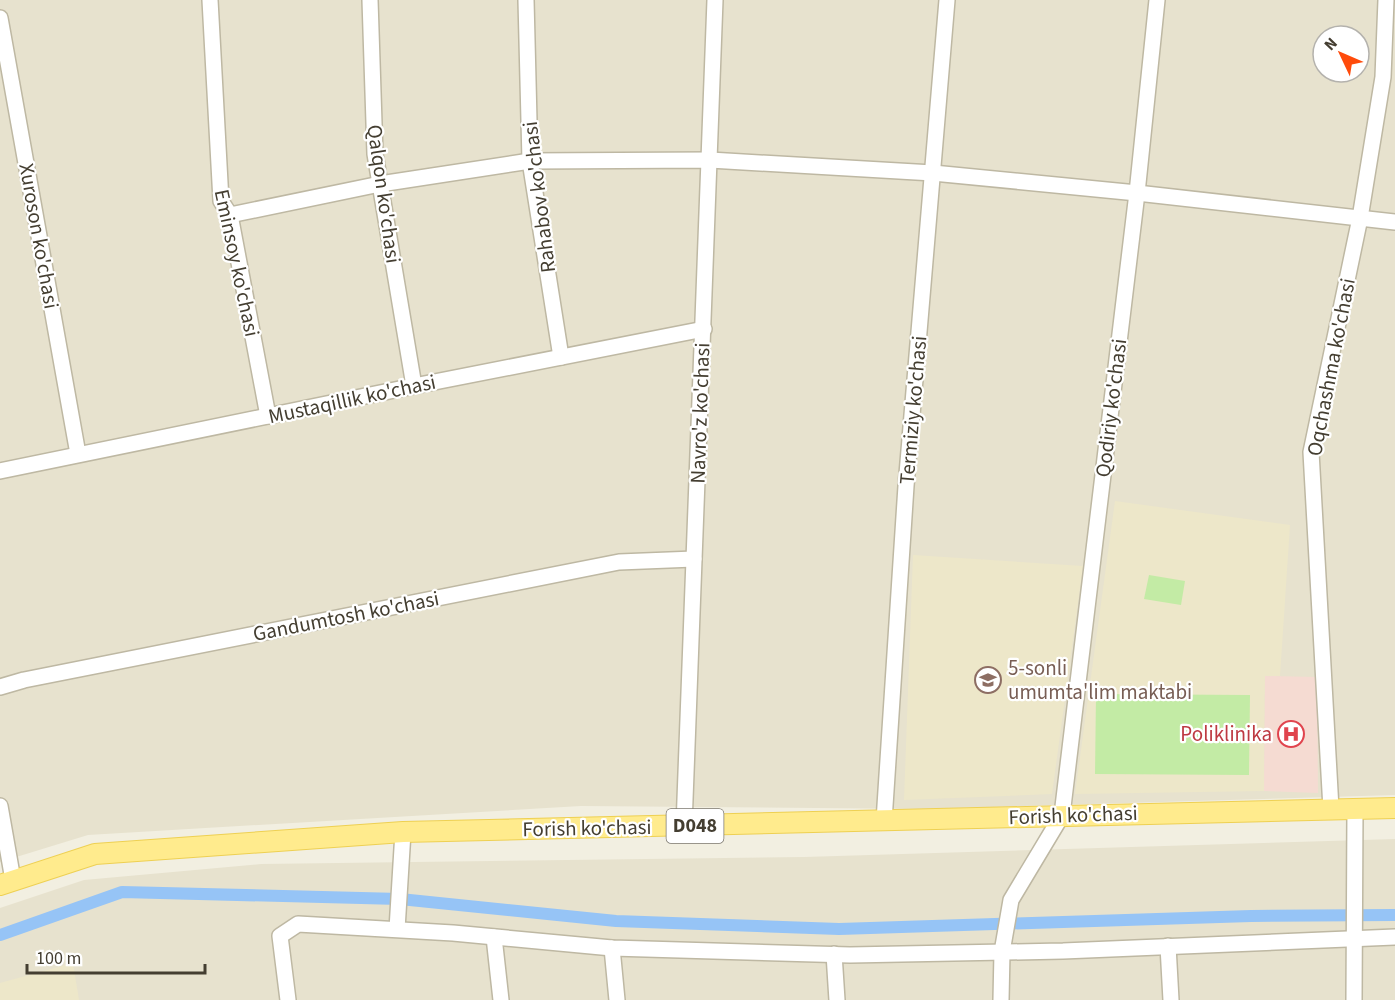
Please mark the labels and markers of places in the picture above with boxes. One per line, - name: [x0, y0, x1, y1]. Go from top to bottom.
- place label: 5-sonli umumta'lim maktabi: [1008, 653, 1192, 707]
- school or university icon: 5-sonli umumta'lim maktabi: [973, 665, 1003, 695]
- place label: Poliklinika: [1180, 719, 1272, 749]
- hospital icon: Poliklinika: [1276, 719, 1306, 749]

